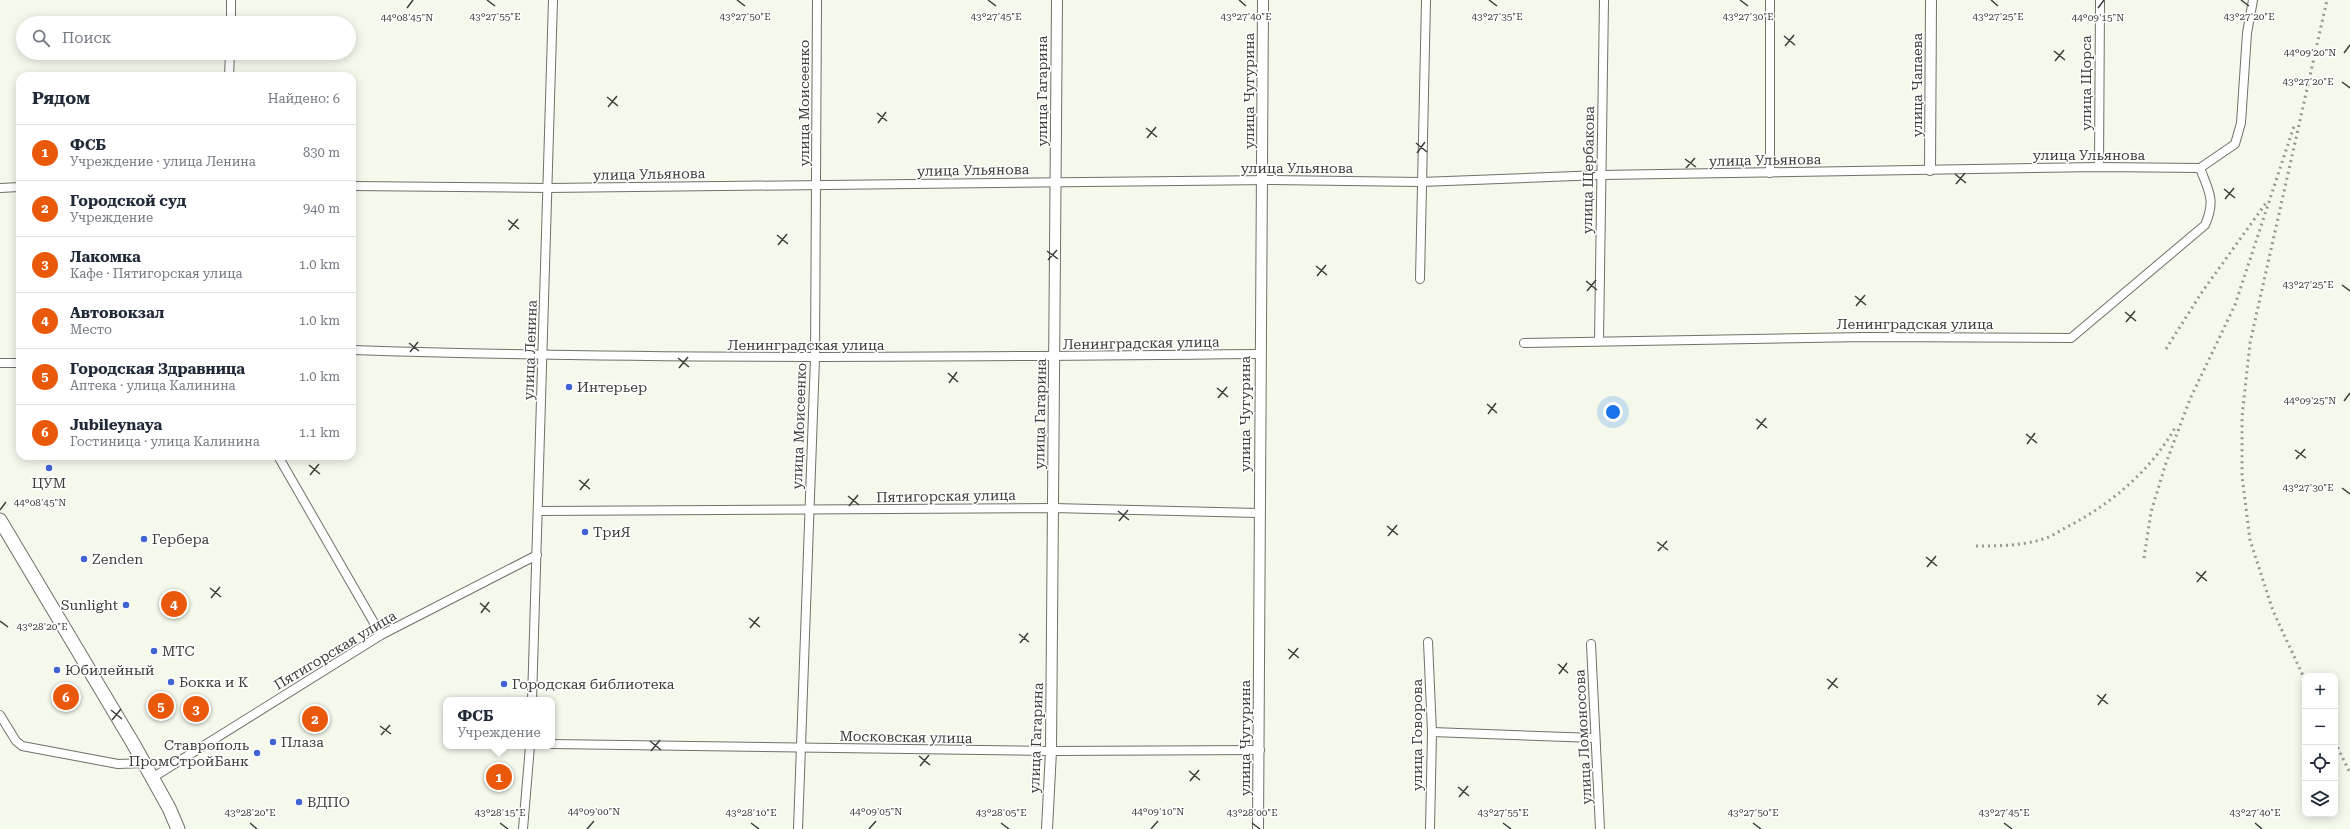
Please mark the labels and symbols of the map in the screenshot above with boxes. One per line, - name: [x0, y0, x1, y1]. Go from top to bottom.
- text: 43°27'55"E: [469, 11, 521, 22]
- text: 43°27'50"E: [719, 11, 771, 22]
- text: 43°27'45"E: [970, 11, 1022, 22]
- text: 43°27'40"E: [1220, 11, 1272, 22]
- text: 43°27'35"E: [1471, 11, 1523, 22]
- text: 43°27'30"E: [1722, 11, 1774, 22]
- text: 43°27'25"E: [1972, 11, 2024, 22]
- text: 43°27'20"E: [2223, 11, 2275, 22]
- text: 44°08'45"N: [381, 12, 433, 23]
- text: 44°09'15"N: [2072, 12, 2124, 23]
- street label: улица Чугурина: [1241, 32, 1257, 149]
- street label: улица Чапаева: [1909, 32, 1925, 137]
- street label: улица Гагарина: [1034, 35, 1050, 146]
- street label: улица Щорса: [2078, 35, 2094, 131]
- street label: улица Моисеенко: [796, 40, 812, 166]
- text: 44°09'20"N: [2284, 47, 2336, 58]
- text: 43°27'20"E: [2282, 76, 2334, 87]
- street label: улица Щербакова: [1579, 106, 1597, 234]
- street label: улица Ульянова: [2033, 147, 2146, 163]
- street label: улица Ульянова: [1709, 151, 1822, 169]
- street label: улица Ульянова: [1241, 160, 1354, 176]
- street label: улица Ульянова: [917, 161, 1030, 179]
- street label: улица Ульянова: [593, 165, 706, 183]
- text: 43°27'25"E: [2282, 279, 2334, 290]
- street label: улица Ленина: [520, 299, 540, 400]
- street label: Ленинградская улица: [1837, 316, 1994, 332]
- street label: Ленинградская улица: [1062, 334, 1220, 352]
- street label: Ленинградская улица: [728, 337, 885, 353]
- street label: улица Чугурина: [1237, 355, 1253, 472]
- street label: улица Гагарина: [1031, 358, 1049, 470]
- street label: улица Моисеенко: [789, 362, 809, 490]
- place label: Интерьер: [577, 379, 647, 395]
- marker: Интерьер: [564, 382, 574, 392]
- text: 44°09'25"N: [2284, 395, 2336, 406]
- your location: [1603, 402, 1623, 422]
- marker: ЦУМ: [44, 463, 54, 473]
- place label: ЦУМ: [32, 475, 66, 491]
- text: 43°27'30"E: [2282, 482, 2334, 493]
- street label: Пятигорская улица: [876, 487, 1016, 505]
- text: 44°08'45"N: [14, 497, 66, 508]
- place label: ТриЯ: [593, 524, 631, 540]
- marker: ТриЯ: [580, 527, 590, 537]
- place label: Гербера: [152, 531, 209, 547]
- marker: Гербера: [139, 534, 149, 544]
- place label: Zenden: [92, 551, 143, 567]
- marker: Zenden: [79, 554, 89, 564]
- pin: 4: [161, 589, 187, 619]
- place label: Sunlight: [61, 597, 118, 613]
- marker: Sunlight: [121, 600, 131, 610]
- street label: Пятигорская улица: [271, 607, 399, 693]
- text: 43°28'20"E: [16, 621, 68, 632]
- place label: МТС: [162, 643, 194, 659]
- marker: МТС: [149, 646, 159, 656]
- place label: Юбилейный: [65, 662, 155, 678]
- marker: Юбилейный: [52, 665, 62, 675]
- street label: улица Ломоносова: [1571, 669, 1595, 805]
- place label: Бокка и К: [179, 674, 248, 690]
- place label: Городская библиотека: [512, 676, 675, 692]
- marker: Бокка и К: [166, 677, 176, 687]
- marker: Городская библиотека: [499, 679, 509, 689]
- street label: улица Чугурина: [1237, 679, 1253, 796]
- street label: улица Говорова: [1409, 679, 1425, 791]
- pin: 6: [53, 682, 79, 712]
- street label: улица Гагарина: [1026, 682, 1046, 794]
- pin: 5: [148, 691, 174, 721]
- pin: 3: [183, 694, 209, 724]
- pin: 2: [302, 704, 328, 734]
- street label: Московская улица: [840, 728, 973, 746]
- place label: Плаза: [281, 734, 324, 750]
- place label: Ставрополь ПромСтройБанк: [129, 737, 250, 769]
- marker: Плаза: [268, 737, 278, 747]
- marker: Ставрополь ПромСтройБанк: [252, 748, 262, 758]
- pin: 1: [486, 762, 512, 792]
- place label: ВДПО: [307, 794, 350, 810]
- marker: ВДПО: [294, 797, 304, 807]
- text: 44°09'00"N: [568, 806, 620, 817]
- text: 44°09'05"N: [850, 806, 902, 817]
- text: 44°09'10"N: [1132, 806, 1184, 817]
- text: 43°28'20"E: [224, 807, 276, 818]
- text: 43°28'15"E: [474, 807, 526, 818]
- text: 43°28'10"E: [725, 807, 777, 818]
- text: 43°28'05"E: [975, 807, 1027, 818]
- text: 43°28'00"E: [1226, 807, 1278, 818]
- text: 43°27'55"E: [1477, 807, 1529, 818]
- text: 43°27'50"E: [1727, 807, 1779, 818]
- text: 43°27'45"E: [1978, 807, 2030, 818]
- text: 43°27'40"E: [2229, 807, 2281, 818]

